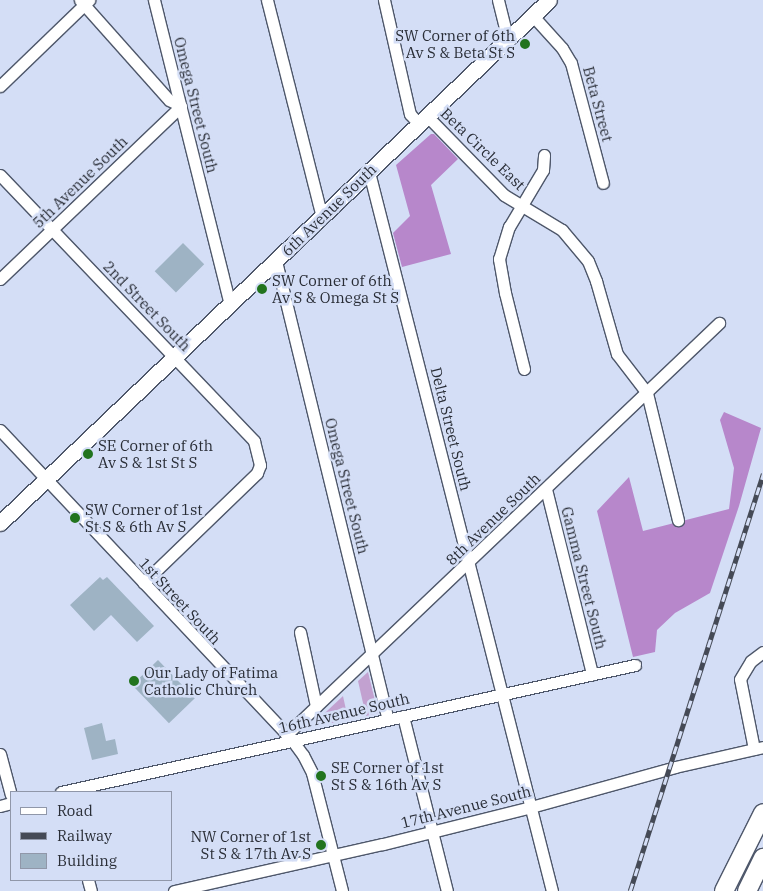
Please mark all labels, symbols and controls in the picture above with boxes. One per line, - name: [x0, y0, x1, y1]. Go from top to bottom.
- place label: SW Corner of 6th Av S & Beta St S: [395, 26, 515, 61]
- street label: Omega Street South: [170, 35, 222, 175]
- marker: SW Corner of 6th Av S & Beta St S: [519, 38, 531, 50]
- street label: Beta Street: [579, 64, 617, 144]
- street label: Beta Circle East: [437, 104, 529, 194]
- street label: 5th Avenue South: [29, 132, 131, 232]
- street label: 6th Avenue South: [278, 160, 380, 260]
- street label: 2nd Street South: [100, 257, 194, 355]
- place label: SW Corner of 6th Av S & Omega St S: [272, 271, 399, 306]
- marker: SW Corner of 6th Av S & Omega St S: [256, 283, 268, 295]
- street label: Delta Street South: [427, 365, 475, 493]
- street label: Omega Street South: [321, 416, 373, 556]
- place label: SE Corner of 6th Av S & 1st St S: [98, 436, 213, 471]
- marker: SE Corner of 6th Av S & 1st St S: [82, 448, 94, 460]
- street label: 8th Avenue South: [442, 469, 544, 569]
- place label: SW Corner of 1st St S & 6th Av S: [85, 500, 203, 535]
- street label: Gamma Street South: [558, 505, 610, 651]
- marker: SW Corner of 1st St S & 6th Av S: [69, 512, 81, 524]
- street label: 1st Street South: [135, 554, 225, 648]
- place label: Our Lady of Fatima Catholic Church: [144, 663, 278, 698]
- marker: Our Lady of Fatima Catholic Church: [128, 675, 140, 687]
- street label: 16th Avenue South: [277, 689, 411, 737]
- place label: SE Corner of 1st St S & 16th Av S: [331, 758, 444, 793]
- marker: SE Corner of 1st St S & 16th Av S: [315, 770, 327, 782]
- street label: 17th Avenue South: [399, 782, 533, 832]
- legend: [10, 791, 172, 881]
- text: Road: [57, 801, 93, 820]
- text: Railway: [57, 826, 112, 845]
- place label: NW Corner of 1st St S & 17th Av S: [190, 827, 311, 862]
- marker: NW Corner of 1st St S & 17th Av S: [315, 839, 327, 851]
- text: Building: [57, 851, 117, 870]

